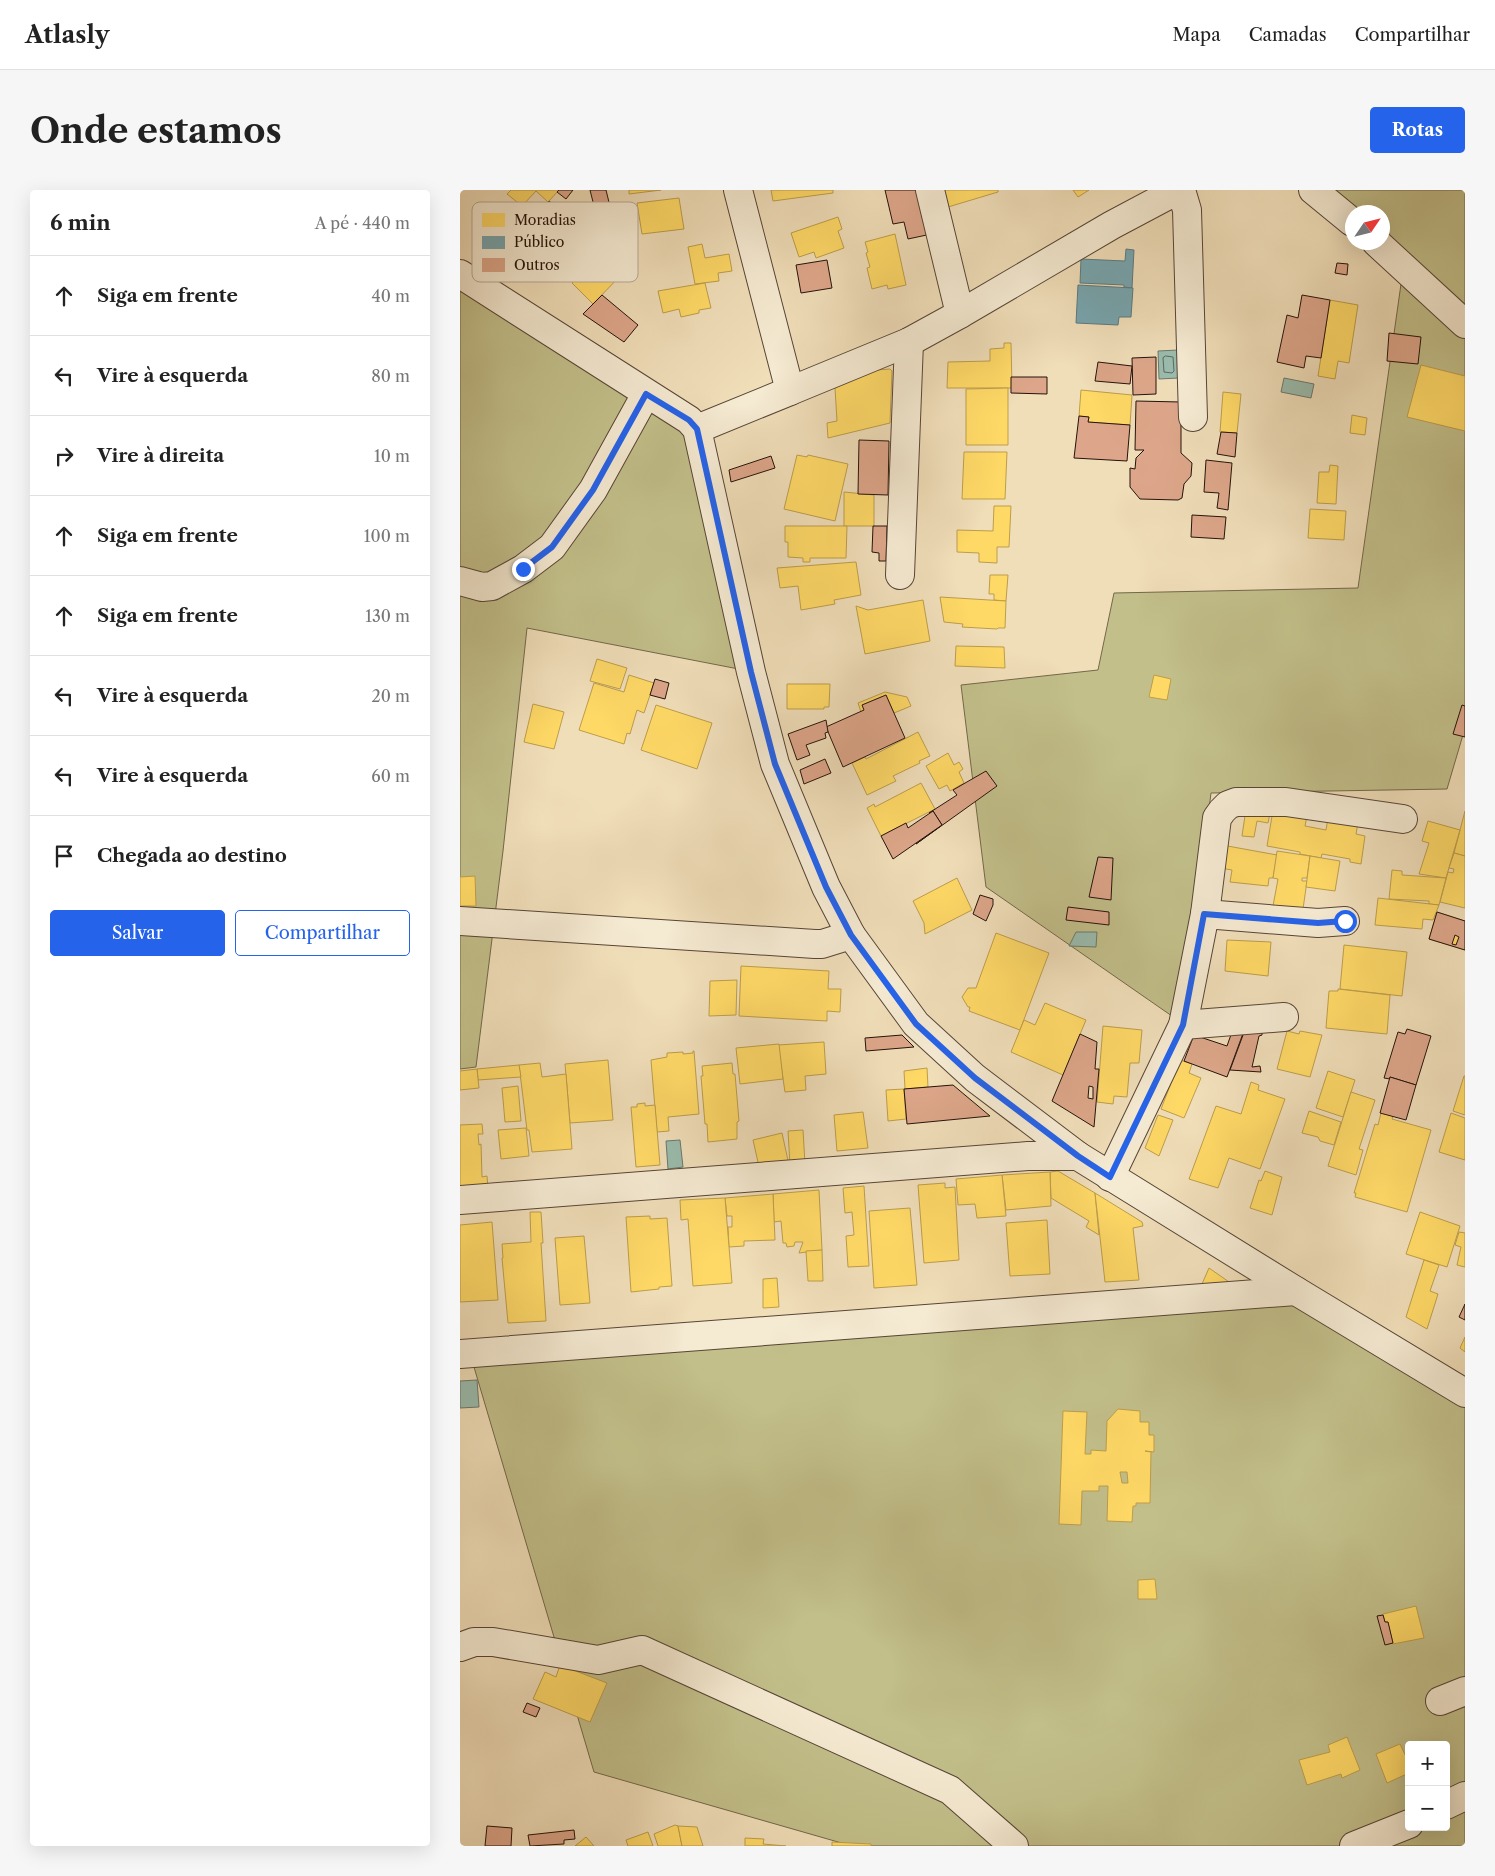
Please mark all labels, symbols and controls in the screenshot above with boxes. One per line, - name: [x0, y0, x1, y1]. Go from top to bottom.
- text: Atlasly: [25, 20, 109, 49]
- text: Mapa: [1173, 24, 1221, 46]
- text: Camadas: [1249, 24, 1327, 46]
- text: Compartilhar: [1355, 24, 1470, 46]
- button: Rotas: [1370, 107, 1465, 153]
- text: Onde estamos: [30, 109, 282, 152]
- legend: [472, 202, 638, 282]
- north arrow: [1345, 205, 1390, 250]
- text: 6 min: [50, 210, 111, 235]
- text: Moradias: [514, 211, 576, 229]
- text: A pé · 440 m: [315, 213, 410, 233]
- text: Público: [514, 233, 564, 251]
- text: Outros: [514, 256, 560, 274]
- icon: ahead: [50, 282, 78, 310]
- text: Siga em frente: [97, 284, 238, 307]
- text: 40 m: [371, 286, 410, 306]
- icon: left: [50, 362, 78, 390]
- text: Vire à esquerda: [97, 364, 248, 387]
- text: 80 m: [371, 366, 410, 386]
- icon: right: [50, 442, 78, 470]
- text: Vire à direita: [97, 444, 224, 467]
- text: 10 m: [374, 446, 410, 466]
- icon: ahead: [50, 522, 78, 550]
- text: Siga em frente: [97, 524, 238, 547]
- text: 100 m: [364, 526, 410, 546]
- route end: [512, 558, 535, 581]
- icon: ahead: [50, 602, 78, 630]
- text: Siga em frente: [97, 604, 238, 627]
- text: 130 m: [365, 606, 410, 626]
- icon: left: [50, 682, 78, 710]
- text: Vire à esquerda: [97, 684, 248, 707]
- text: 20 m: [371, 686, 410, 706]
- icon: left: [50, 762, 78, 790]
- text: Vire à esquerda: [97, 764, 248, 787]
- text: 60 m: [371, 766, 410, 786]
- icon: arrive: [50, 842, 78, 870]
- text: Chegada ao destino: [97, 844, 287, 867]
- button: Salvar: [50, 910, 225, 956]
- button: Compartilhar: [235, 910, 410, 956]
- route start: [1334, 910, 1357, 933]
- map controls: [1405, 1741, 1450, 1831]
- button: +: [1405, 1741, 1450, 1786]
- button: −: [1405, 1786, 1450, 1831]

